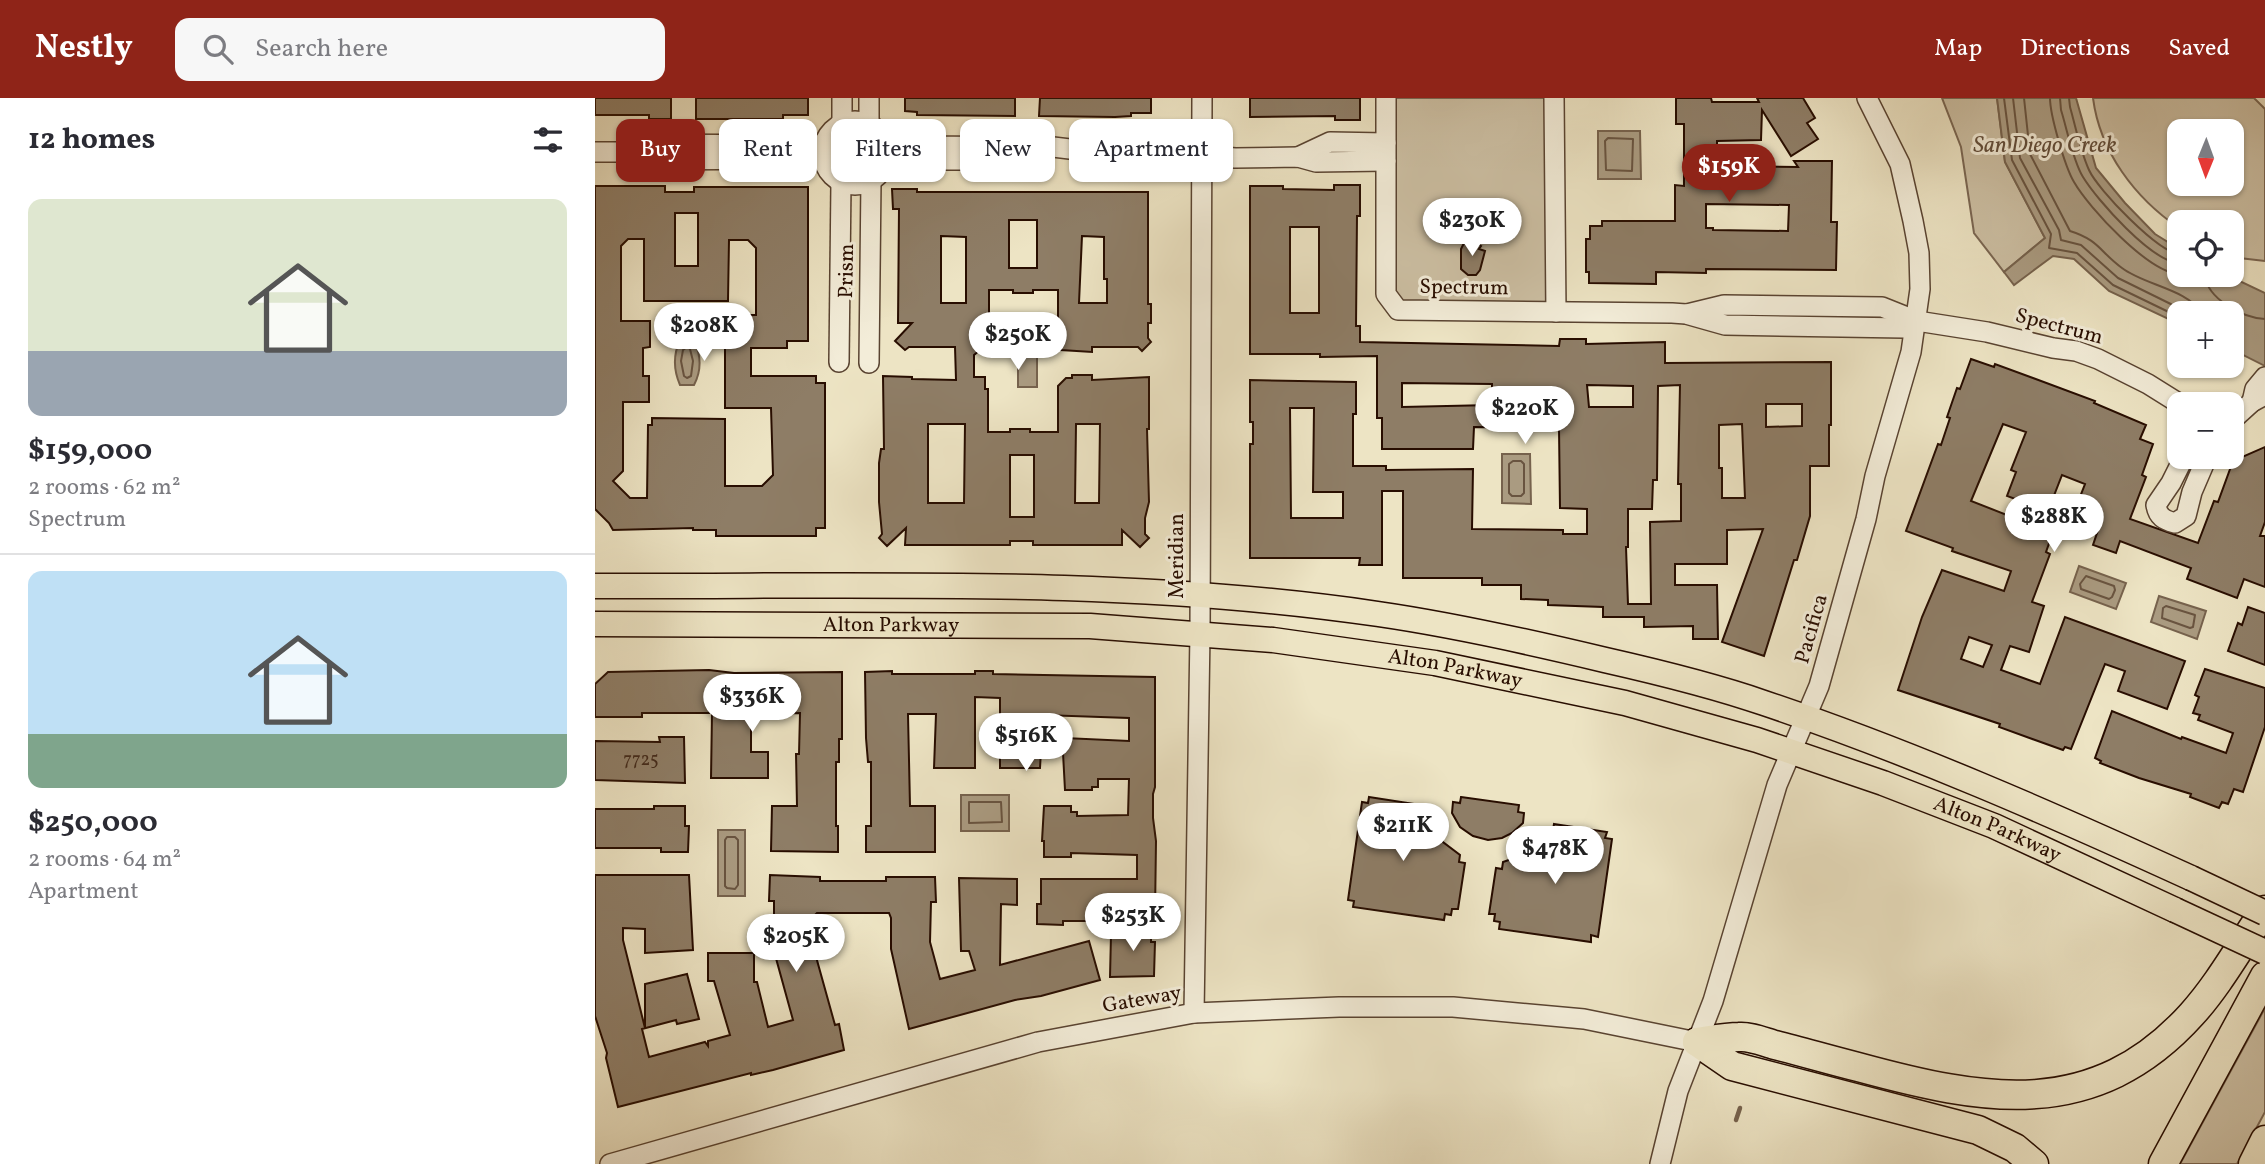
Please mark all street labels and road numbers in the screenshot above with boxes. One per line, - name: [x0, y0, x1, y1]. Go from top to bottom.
- street label: Prism: [832, 243, 862, 299]
- street label: Spectrum: [1419, 273, 1509, 303]
- street label: Spectrum: [2012, 301, 2106, 353]
- street label: Meridian: [1163, 513, 1192, 599]
- street label: Pacifica: [1788, 591, 1836, 667]
- street label: Alton Parkway: [823, 610, 960, 640]
- street label: Alton Parkway: [1386, 642, 1526, 696]
- street label: Alton Parkway: [1929, 789, 2067, 870]
- street label: Gateway: [1100, 979, 1184, 1021]

